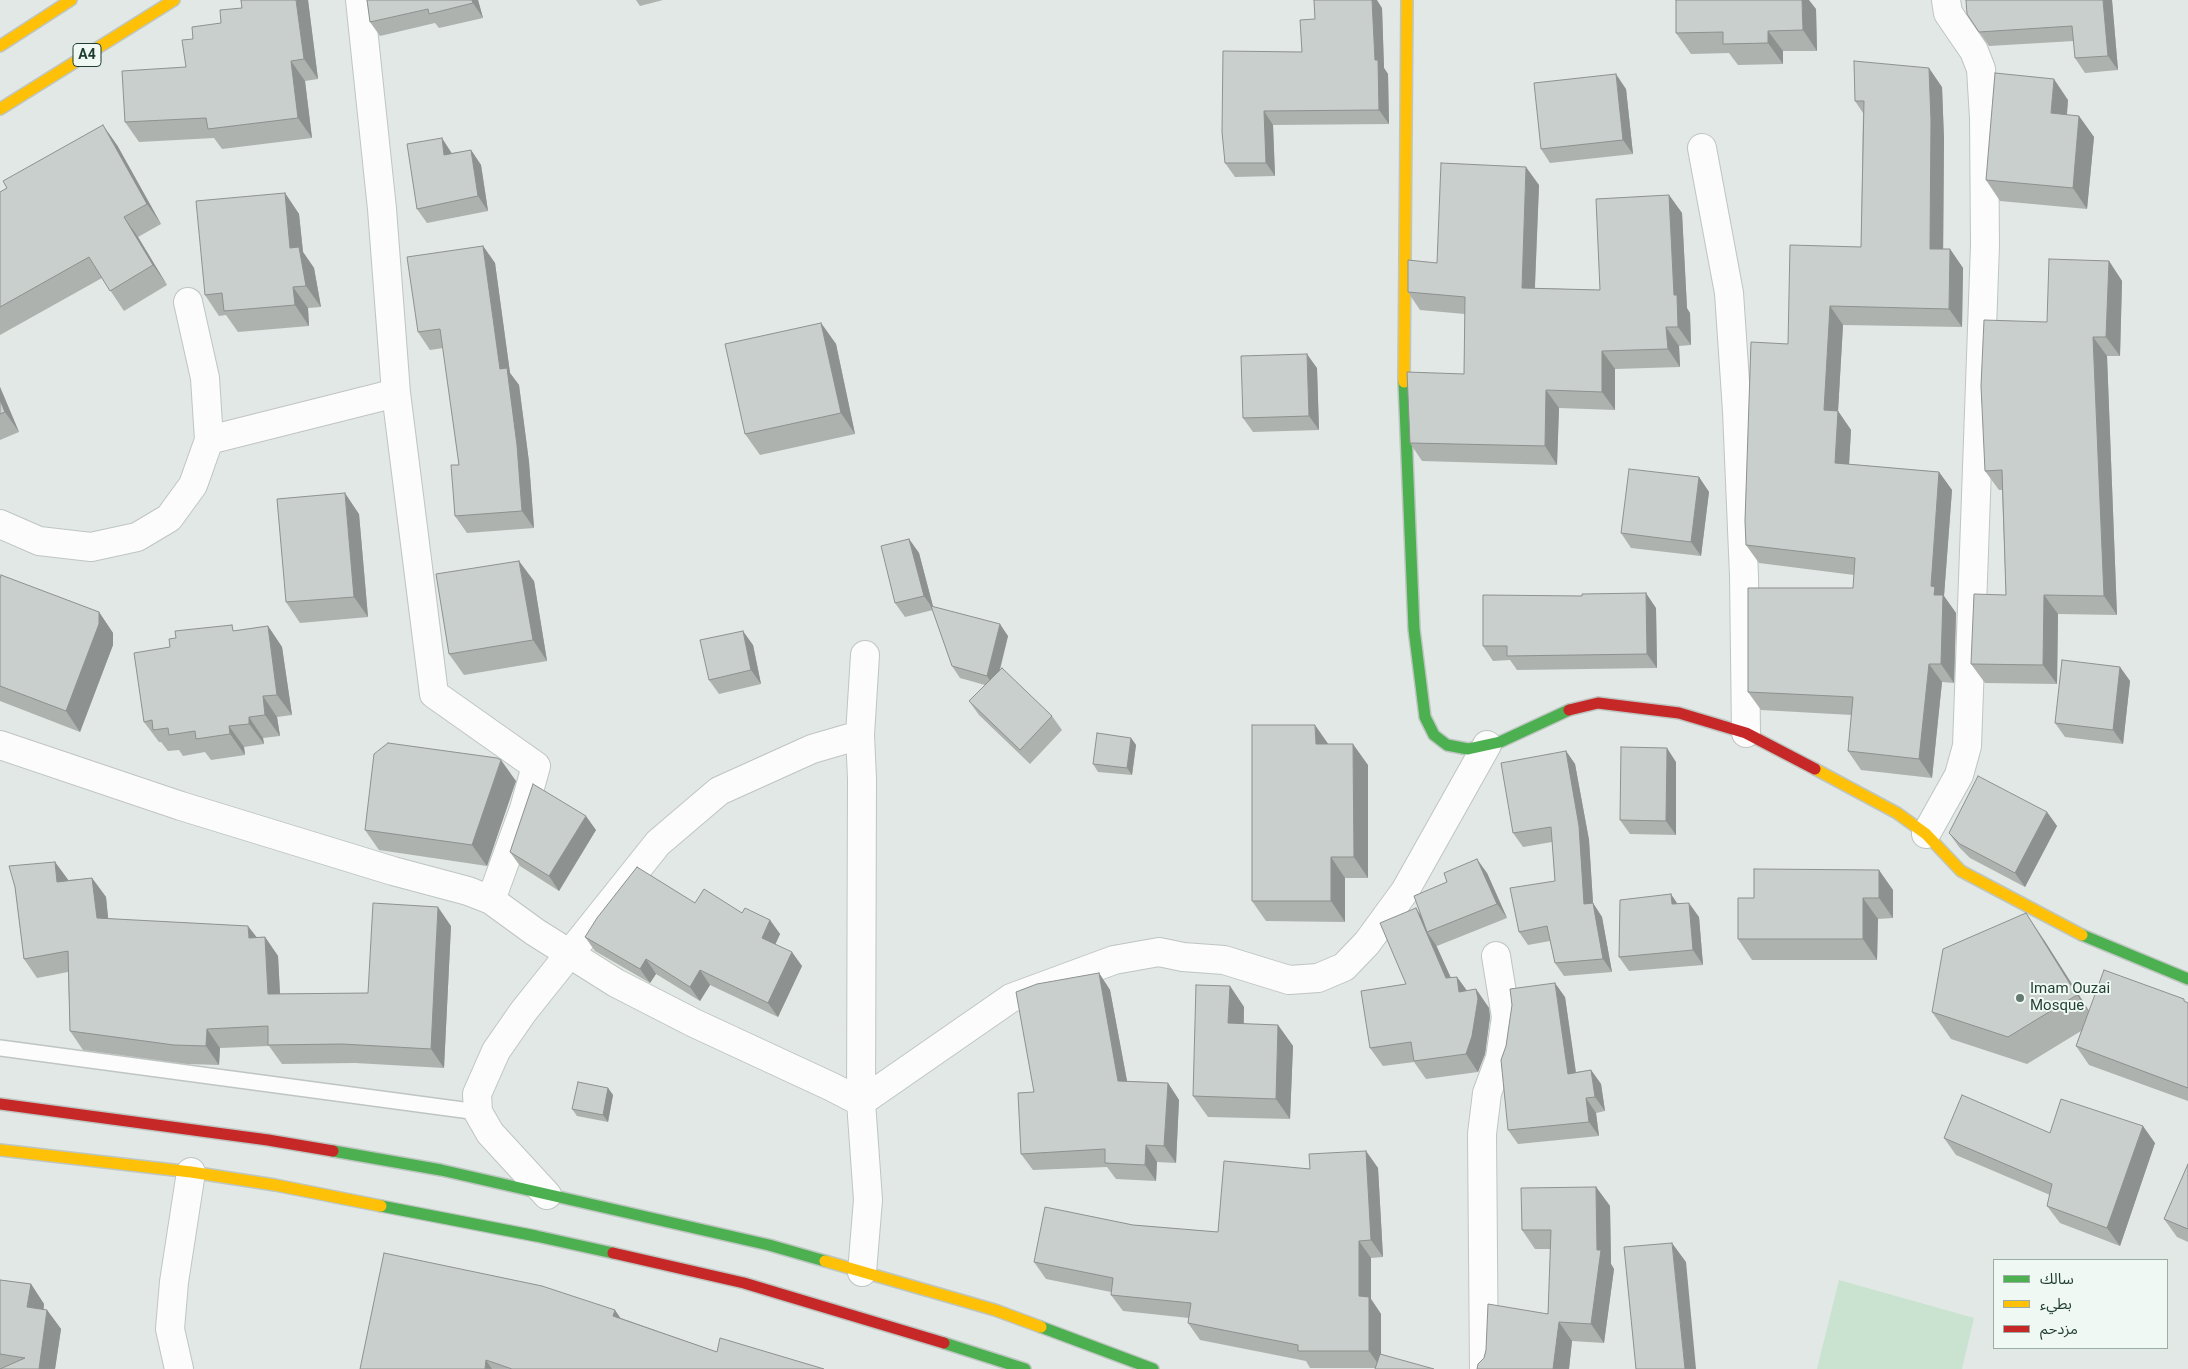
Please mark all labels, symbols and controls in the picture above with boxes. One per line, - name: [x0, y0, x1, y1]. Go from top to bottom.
- road number: A4: [73, 44, 101, 66]
- place label: Imam Ouzai Mosque: [2030, 980, 2110, 1015]
- marker: Imam Ouzai Mosque: [2014, 992, 2026, 1004]
- legend: [1993, 1259, 2168, 1349]
- text: سالك: [2040, 1270, 2074, 1288]
- text: بطيء: [2040, 1295, 2072, 1313]
- text: مزدحم: [2040, 1320, 2078, 1338]

